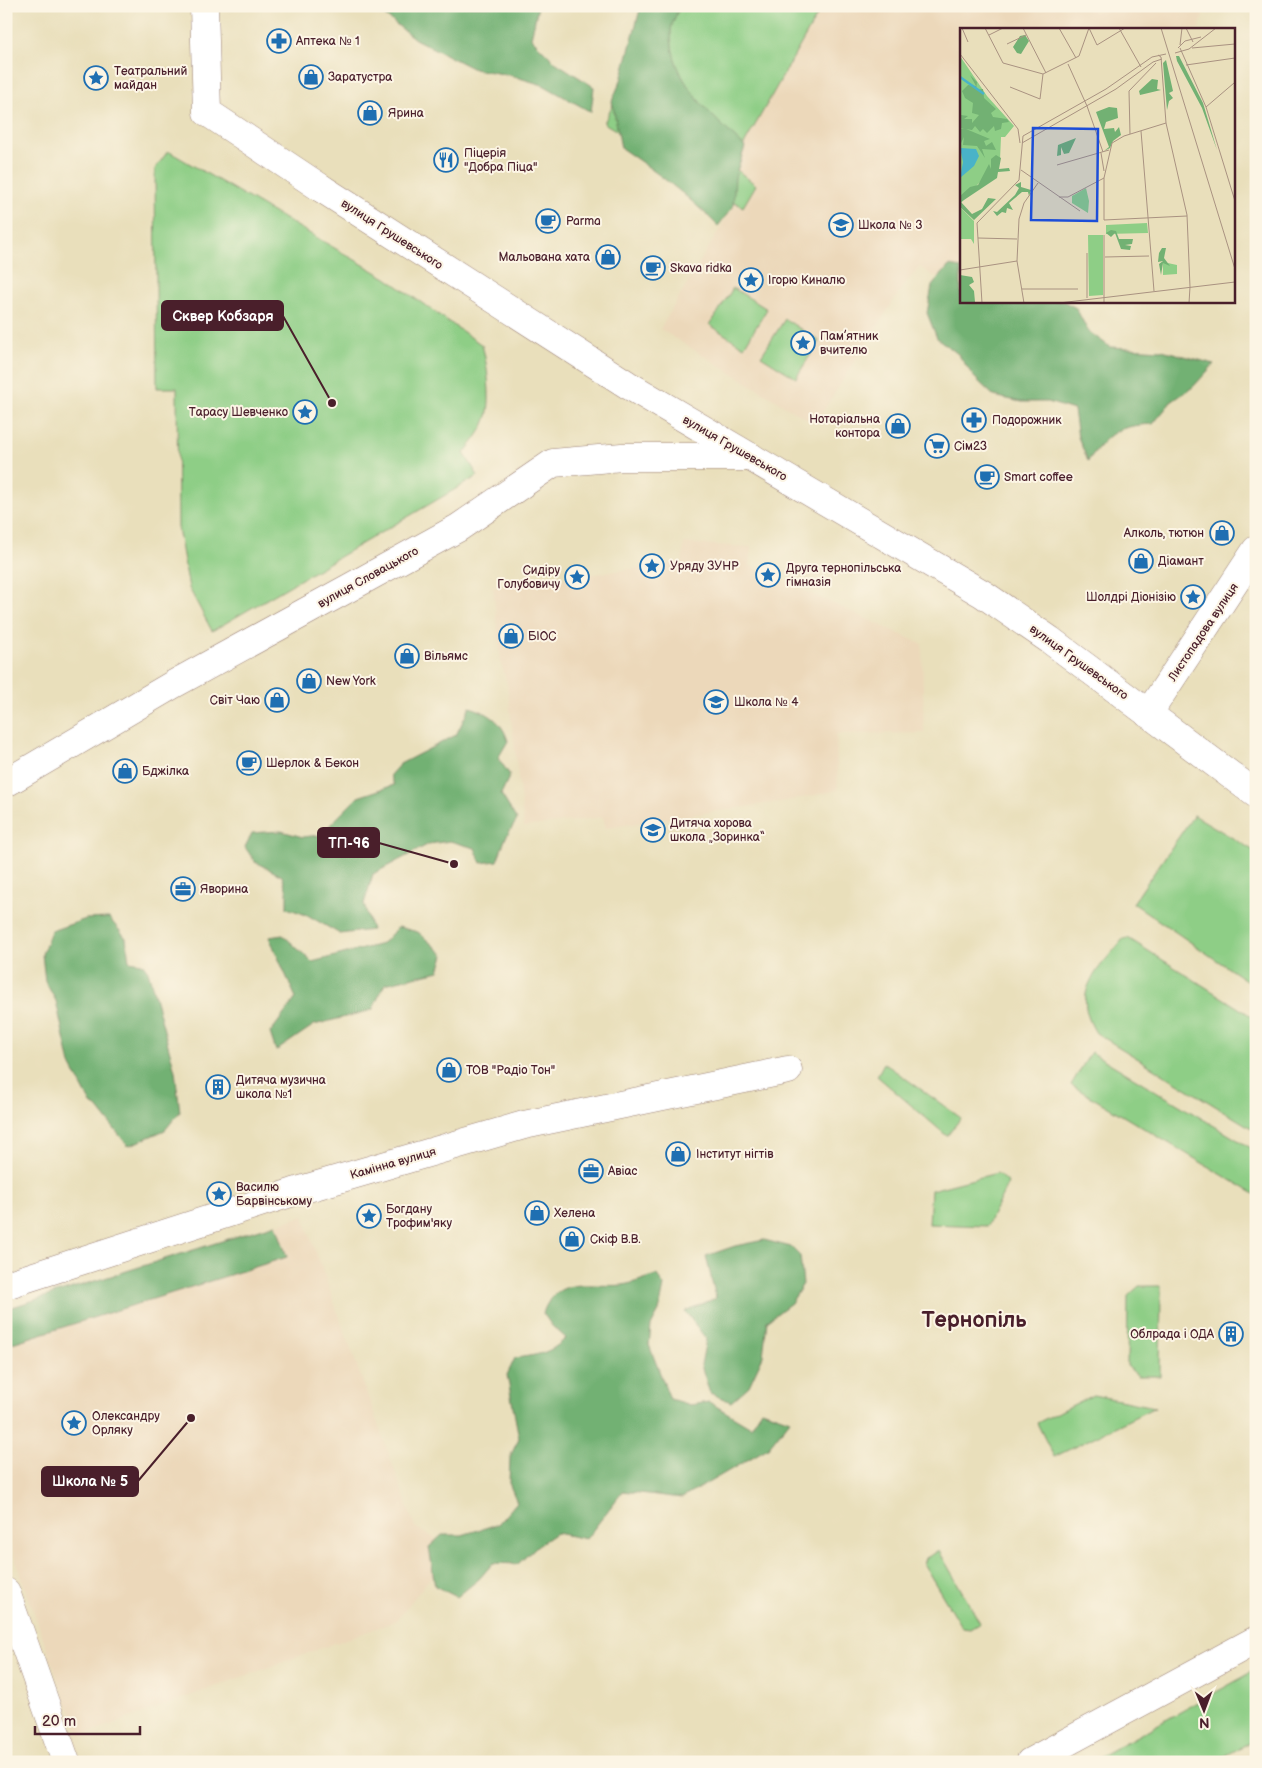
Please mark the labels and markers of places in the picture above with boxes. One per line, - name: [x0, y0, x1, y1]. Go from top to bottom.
- pharmacy icon: Аптека № 1: [266, 28, 292, 54]
- place label: Аптека № 1: [295, 34, 360, 49]
- place label: Театральний майдан: [114, 64, 187, 93]
- shop icon: Заратустра: [298, 64, 324, 90]
- place icon: Театральний майдан: [83, 65, 109, 91]
- place label: Заратустра: [328, 70, 392, 85]
- shop icon: Ярина: [357, 100, 383, 126]
- place label: Ярина: [388, 106, 424, 121]
- place label: Піцерія "Добра Піца": [464, 146, 538, 175]
- restaurant icon: Піцерія "Добра Піца": [433, 147, 459, 173]
- cafe icon: Parma: [535, 208, 561, 234]
- school or university icon: Школа № 3: [828, 212, 854, 238]
- place label: Parma: [566, 214, 601, 229]
- place label: Школа № 3: [858, 218, 923, 233]
- shop icon: Мальована хата: [595, 244, 621, 270]
- place label: Мальована хата: [499, 250, 590, 265]
- cafe icon: Skava ridka: [640, 255, 666, 281]
- place label: Skava ridka: [670, 261, 732, 276]
- place icon: Ігорю Киналю: [738, 267, 764, 293]
- place label: Ігорю Киналю: [768, 273, 845, 288]
- callout: Сквер Кобзаря: [162, 301, 283, 330]
- place label: Пам’ятник вчителю: [820, 329, 879, 358]
- place icon: Пам’ятник вчителю: [790, 330, 816, 356]
- place icon: Тарасу Шевченко: [292, 399, 318, 425]
- place label: Тарасу Шевченко: [189, 405, 288, 420]
- pharmacy icon: Подорожник: [961, 407, 987, 433]
- place label: Нотаріальна контора: [809, 412, 880, 441]
- shop icon: Нотаріальна контора: [885, 413, 911, 439]
- place label: Подорожник: [992, 413, 1062, 428]
- supermarket icon: Сім23: [924, 433, 950, 459]
- place label: Сім23: [954, 439, 987, 454]
- cafe icon: Smart coffee: [974, 464, 1000, 490]
- place label: Smart coffee: [1004, 470, 1073, 485]
- shop icon: Алколь, тютюн: [1209, 520, 1235, 546]
- place label: Алколь, тютюн: [1123, 526, 1204, 541]
- shop icon: Діамант: [1128, 548, 1154, 574]
- place icon: Уряду ЗУНР: [639, 553, 665, 579]
- place label: Діамант: [1158, 554, 1204, 569]
- place label: Уряду ЗУНР: [670, 559, 739, 574]
- place label: Друга тернопільська гімназія: [786, 561, 901, 590]
- place icon: Друга тернопільська гімназія: [755, 562, 781, 588]
- place label: Сидіру Голубовичу: [497, 563, 560, 592]
- place icon: Сидіру Голубовичу: [564, 564, 590, 590]
- place icon: Шолдрі Діонізію: [1180, 584, 1206, 610]
- place label: Шолдрі Діонізію: [1086, 590, 1176, 605]
- shop icon: БІОС: [498, 623, 524, 649]
- place label: БІОС: [528, 629, 556, 644]
- shop icon: Вільямс: [394, 643, 420, 669]
- place label: Вільямс: [424, 649, 468, 664]
- shop icon: New York: [296, 668, 322, 694]
- place label: New York: [326, 674, 376, 689]
- shop icon: Світ Чаю: [264, 687, 290, 713]
- school or university icon: Школа № 4: [703, 689, 729, 715]
- place label: Світ Чаю: [210, 693, 260, 708]
- place label: Школа № 4: [734, 695, 799, 710]
- cafe icon: Шерлок & Бекон: [236, 750, 262, 776]
- place label: Шерлок & Бекон: [266, 756, 359, 771]
- shop icon: Бджілка: [112, 758, 138, 784]
- place label: Бджілка: [142, 764, 189, 779]
- place label: Дитяча хорова школа „Зоринка“: [670, 816, 765, 845]
- school or university icon: Дитяча хорова школа „Зоринка“: [640, 817, 666, 843]
- callout: ТП-96: [318, 828, 379, 857]
- office icon: Яворина: [170, 876, 196, 902]
- place label: Яворина: [200, 882, 248, 897]
- shop icon: ТОВ "Радіо Тон": [436, 1057, 462, 1083]
- place label: ТОВ "Радіо Тон": [466, 1063, 555, 1078]
- place label: Дитяча музична школа №1: [236, 1073, 326, 1102]
- building icon: Дитяча музична школа №1: [205, 1074, 231, 1100]
- shop icon: Інститут нігтів: [665, 1141, 691, 1167]
- place label: Інститут нігтів: [696, 1147, 774, 1162]
- office icon: Авіас: [578, 1158, 604, 1184]
- place label: Авіас: [607, 1164, 638, 1179]
- place label: Василю Барвінському: [236, 1180, 312, 1209]
- place icon: Василю Барвінському: [206, 1181, 232, 1207]
- shop icon: Хелена: [524, 1200, 550, 1226]
- place label: Богдану Трофим'яку: [386, 1202, 452, 1231]
- place icon: Богдану Трофим'яку: [356, 1203, 382, 1229]
- place label: Хелена: [554, 1206, 595, 1221]
- shop icon: Скіф В.В.: [559, 1226, 585, 1252]
- place label: Скіф В.В.: [590, 1232, 641, 1247]
- building icon: Облрада і ОДА: [1218, 1321, 1244, 1347]
- place label: Облрада і ОДА: [1130, 1327, 1215, 1342]
- place label: Олександру Орляку: [92, 1409, 160, 1438]
- place icon: Олександру Орляку: [61, 1410, 87, 1436]
- callout: Школа № 5: [42, 1467, 138, 1496]

